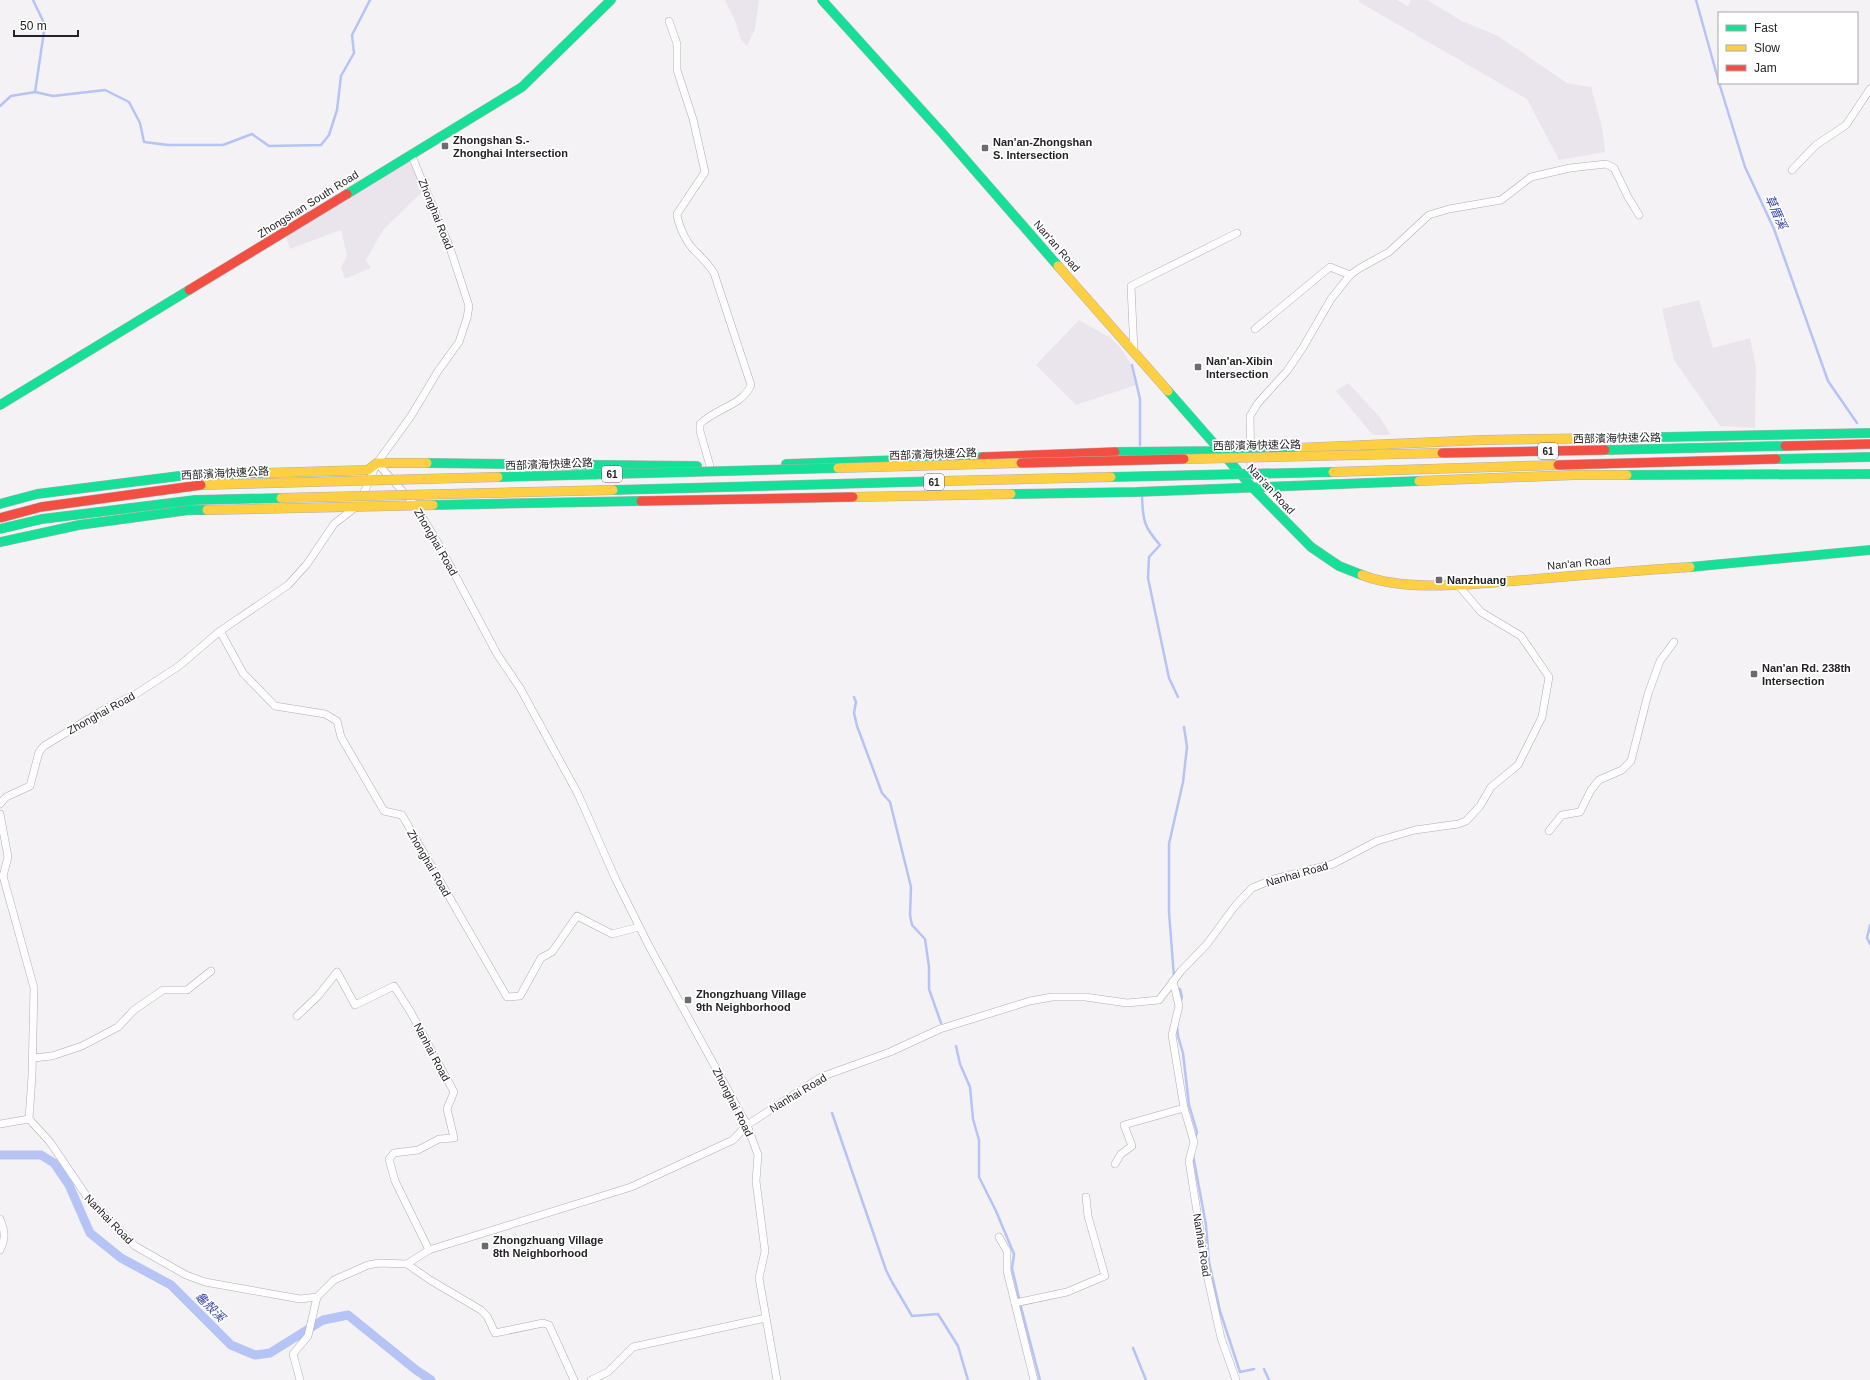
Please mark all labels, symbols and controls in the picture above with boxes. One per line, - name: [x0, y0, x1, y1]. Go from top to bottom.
- scale bar: [14, 12, 78, 38]
- legend: [1718, 12, 1858, 84]
- text: 50 m: [20, 19, 47, 33]
- text: Fast: [1754, 21, 1778, 35]
- text: Slow: [1754, 41, 1780, 55]
- text: Jam: [1754, 61, 1777, 75]
- place label: Zhongshan S.- Zhonghai Intersection: [453, 134, 568, 159]
- place label: Nan'an-Zhongshan S. Intersection: [993, 136, 1092, 161]
- marker: Zhongshan S.- Zhonghai Intersection: [440, 141, 450, 151]
- marker: Nan'an-Zhongshan S. Intersection: [980, 143, 990, 153]
- street label: Zhongshan South Road: [256, 168, 360, 240]
- street label: Zhonghai Road: [416, 177, 456, 251]
- water label: 草厝溪: [1762, 193, 1791, 233]
- street label: Nan'an Road: [1032, 218, 1082, 274]
- place label: Nan'an-Xibin Intersection: [1206, 355, 1273, 380]
- marker: Nan'an-Xibin Intersection: [1193, 362, 1203, 372]
- street label: 西部濱海快速公路: [1573, 431, 1661, 445]
- street label: 西部濱海快速公路: [1213, 438, 1301, 452]
- road number: 61: [1538, 443, 1558, 459]
- street label: 西部濱海快速公路: [889, 446, 977, 462]
- street label: 西部濱海快速公路: [505, 456, 593, 472]
- street label: Nan'an Road: [1245, 462, 1297, 516]
- street label: 西部濱海快速公路: [181, 465, 269, 481]
- road number: 61: [602, 466, 622, 482]
- road number: 61: [924, 474, 944, 490]
- street label: Zhonghai Road: [412, 506, 460, 578]
- street label: Nan'an Road: [1547, 554, 1611, 572]
- place label: Nanzhuang: [1447, 574, 1506, 586]
- marker: Nanzhuang: [1434, 575, 1444, 585]
- place label: Nan'an Rd. 238th Intersection: [1762, 662, 1851, 687]
- marker: Nan'an Rd. 238th Intersection: [1749, 669, 1759, 679]
- street label: Zhonghai Road: [65, 690, 137, 736]
- street label: Zhonghai Road: [405, 827, 453, 899]
- street label: Nanhai Road: [1264, 859, 1330, 889]
- place label: Zhongzhuang Village 9th Neighborhood: [696, 988, 806, 1013]
- marker: Zhongzhuang Village 9th Neighborhood: [683, 995, 693, 1005]
- street label: Nanhai Road: [412, 1021, 452, 1083]
- street label: Zhonghai Road: [711, 1066, 755, 1138]
- street label: Nanhai Road: [767, 1071, 829, 1115]
- street label: Nanhai Road: [82, 1192, 136, 1246]
- street label: Nanhai Road: [1191, 1212, 1213, 1278]
- place label: Zhongzhuang Village 8th Neighborhood: [493, 1234, 603, 1259]
- marker: Zhongzhuang Village 8th Neighborhood: [480, 1241, 490, 1251]
- water label: 龜殼溪: [192, 1289, 229, 1326]

